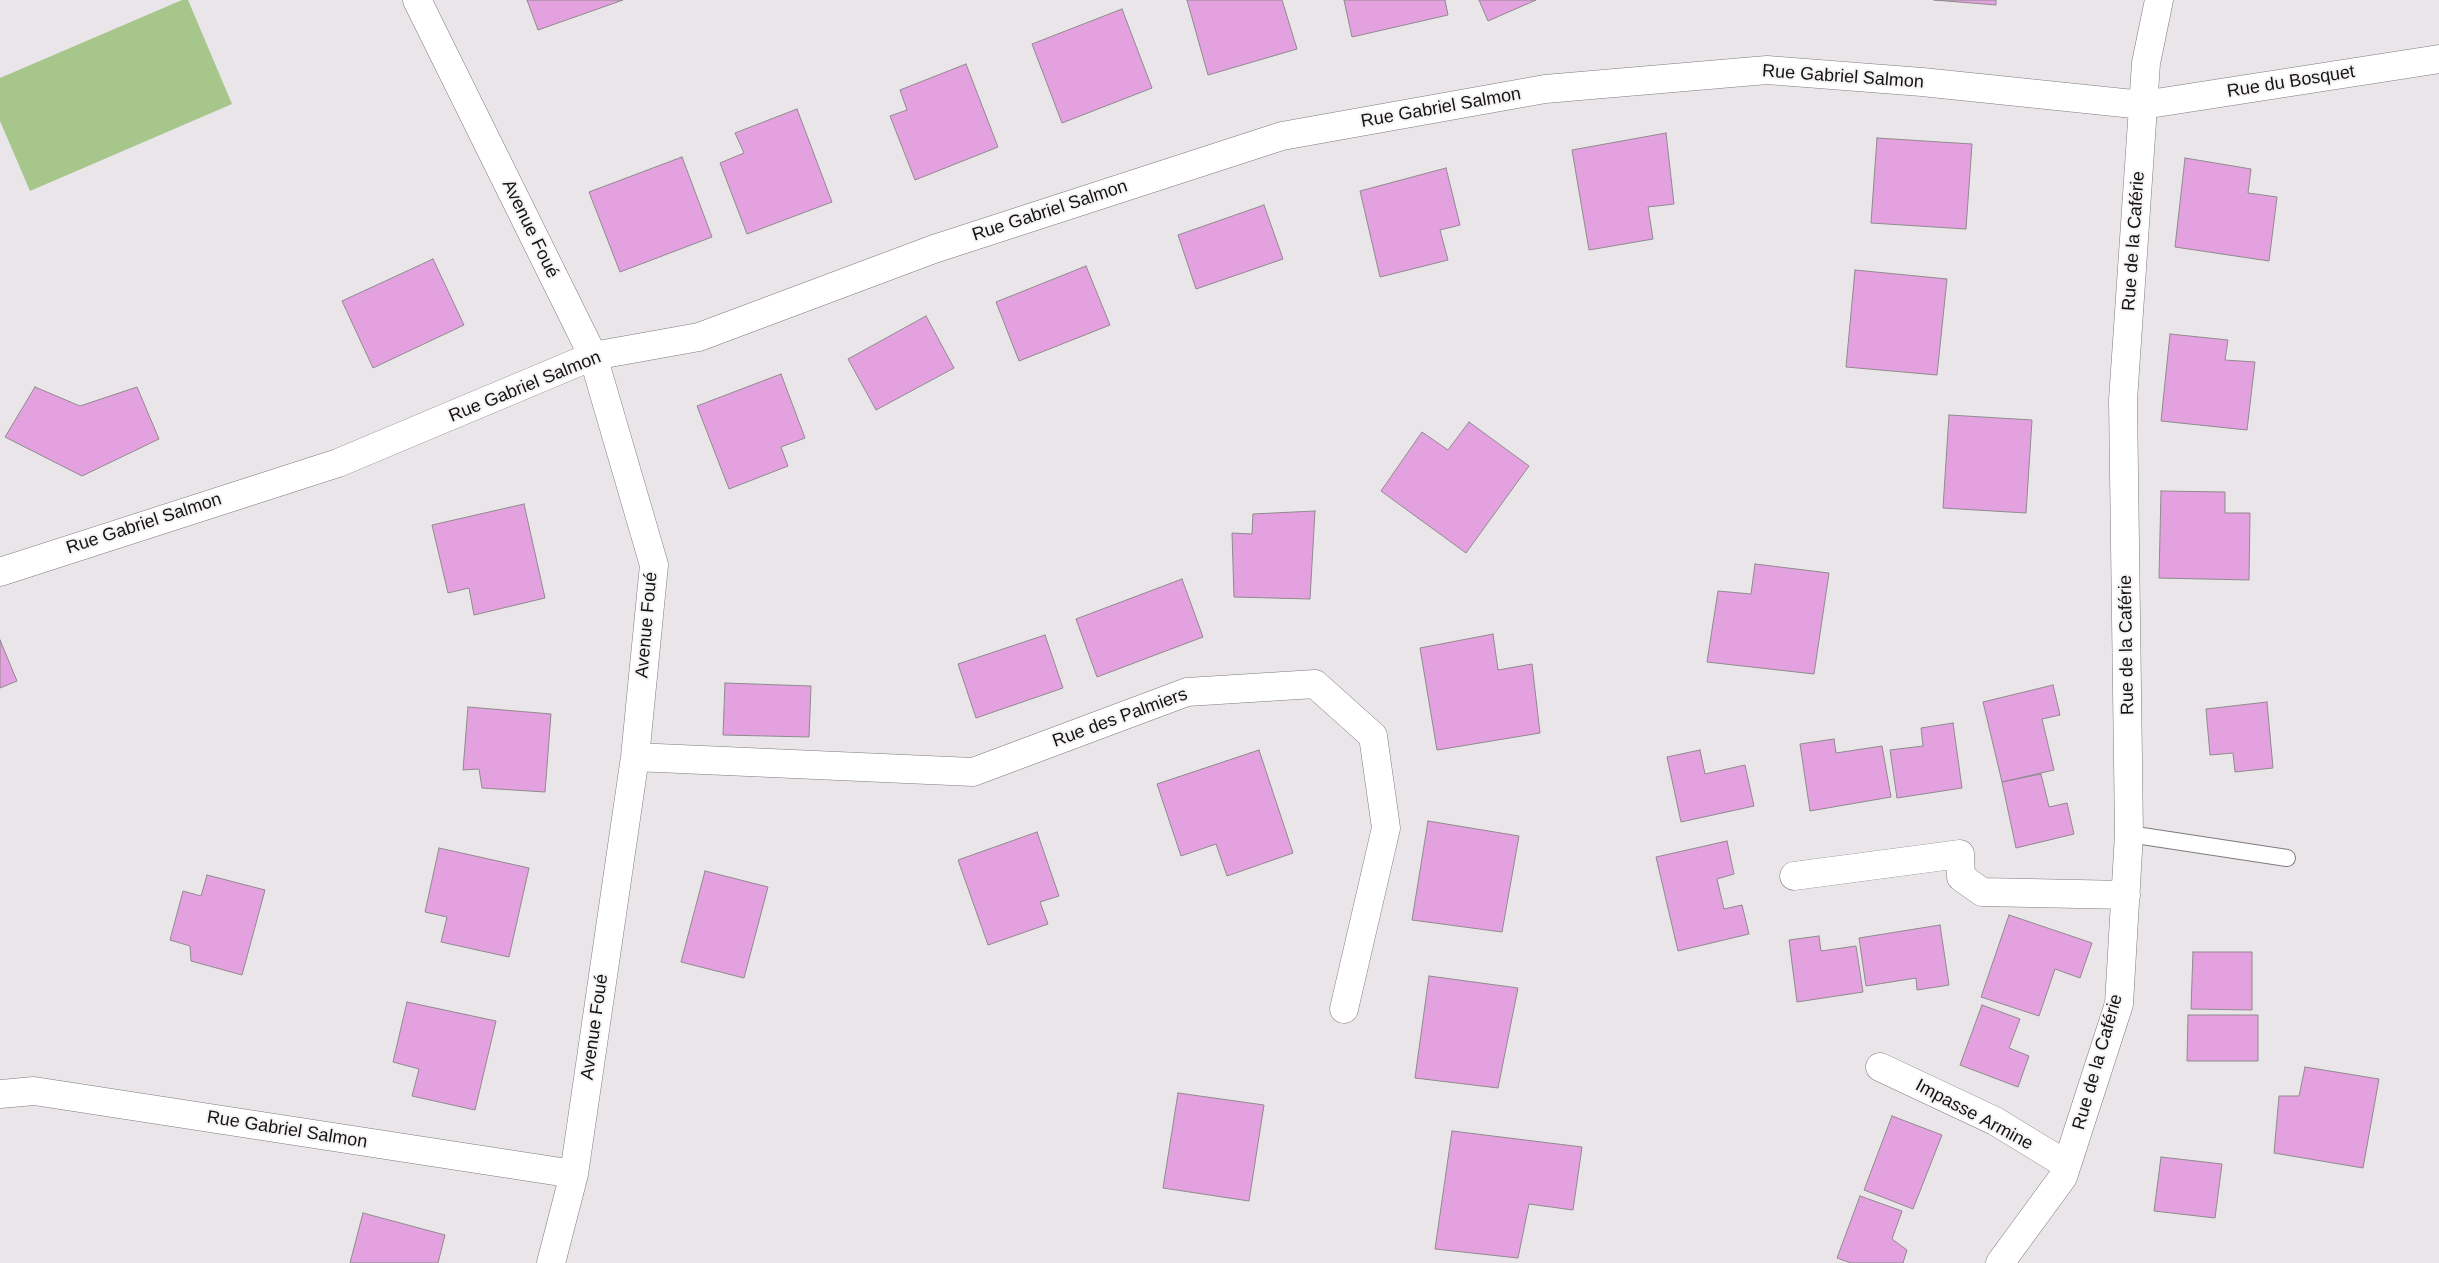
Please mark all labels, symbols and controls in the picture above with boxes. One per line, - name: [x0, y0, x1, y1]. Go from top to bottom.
- street label: Rue Gabriel Salmon: [1761, 61, 1925, 93]
- street label: Rue du Bosquet: [2226, 61, 2356, 103]
- street label: Rue Gabriel Salmon: [1359, 83, 1523, 133]
- street label: Rue de la Caférie: [2118, 170, 2150, 312]
- street label: Avenue Foué: [497, 176, 563, 282]
- street label: Rue Gabriel Salmon: [970, 176, 1130, 246]
- street label: Rue Gabriel Salmon: [446, 347, 604, 427]
- street label: Rue Gabriel Salmon: [64, 489, 224, 559]
- street label: Avenue Foué: [632, 571, 662, 679]
- street label: Rue de la Caférie: [2115, 575, 2139, 715]
- street label: Rue des Palmiers: [1050, 684, 1190, 752]
- street label: Avenue Foué: [577, 973, 613, 1081]
- street label: Rue de la Caférie: [2068, 992, 2128, 1132]
- street label: Impasse Armine: [1912, 1075, 2036, 1155]
- street label: Rue Gabriel Salmon: [205, 1107, 369, 1153]

